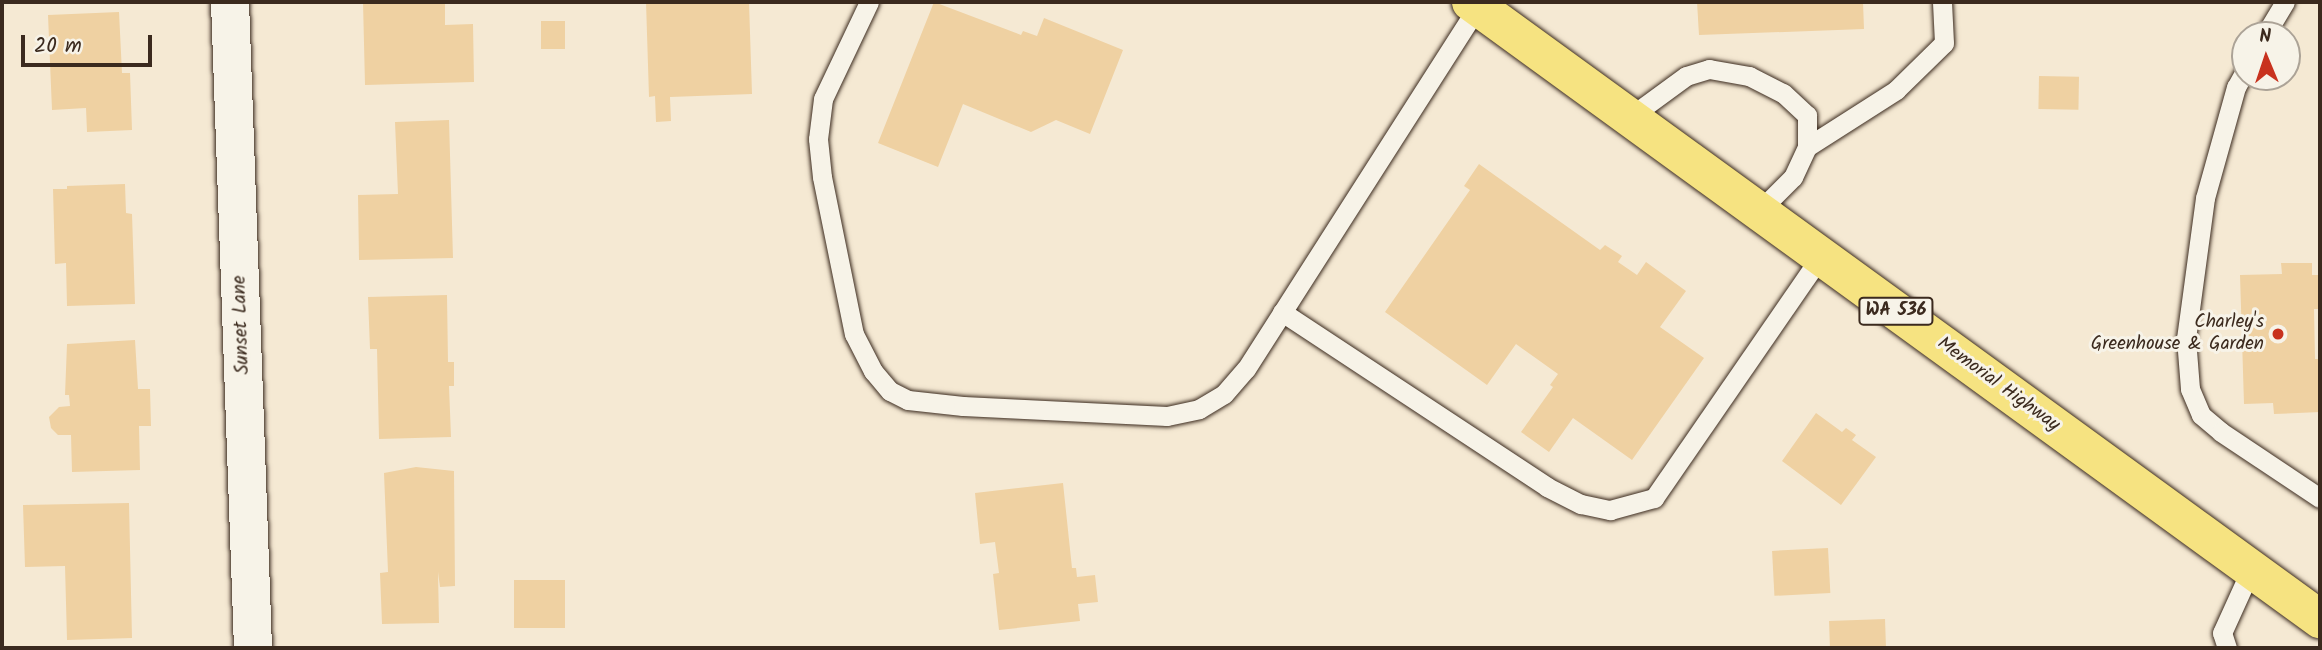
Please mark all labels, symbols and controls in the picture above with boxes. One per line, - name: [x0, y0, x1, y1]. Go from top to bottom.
- scale bar: [24, 21, 156, 65]
- north arrow: [2231, 21, 2301, 91]
- text: N: [2259, 22, 2272, 52]
- text: 20 m: [34, 30, 82, 63]
- street label: Sunset Lane: [229, 275, 255, 375]
- road number: WA 536: [1857, 296, 1934, 326]
- place label: Charley's Greenhouse & Garden: [2091, 312, 2264, 356]
- marker: Charley's Greenhouse & Garden: [2270, 326, 2286, 342]
- street label: Memorial Highway: [1932, 333, 2064, 437]

